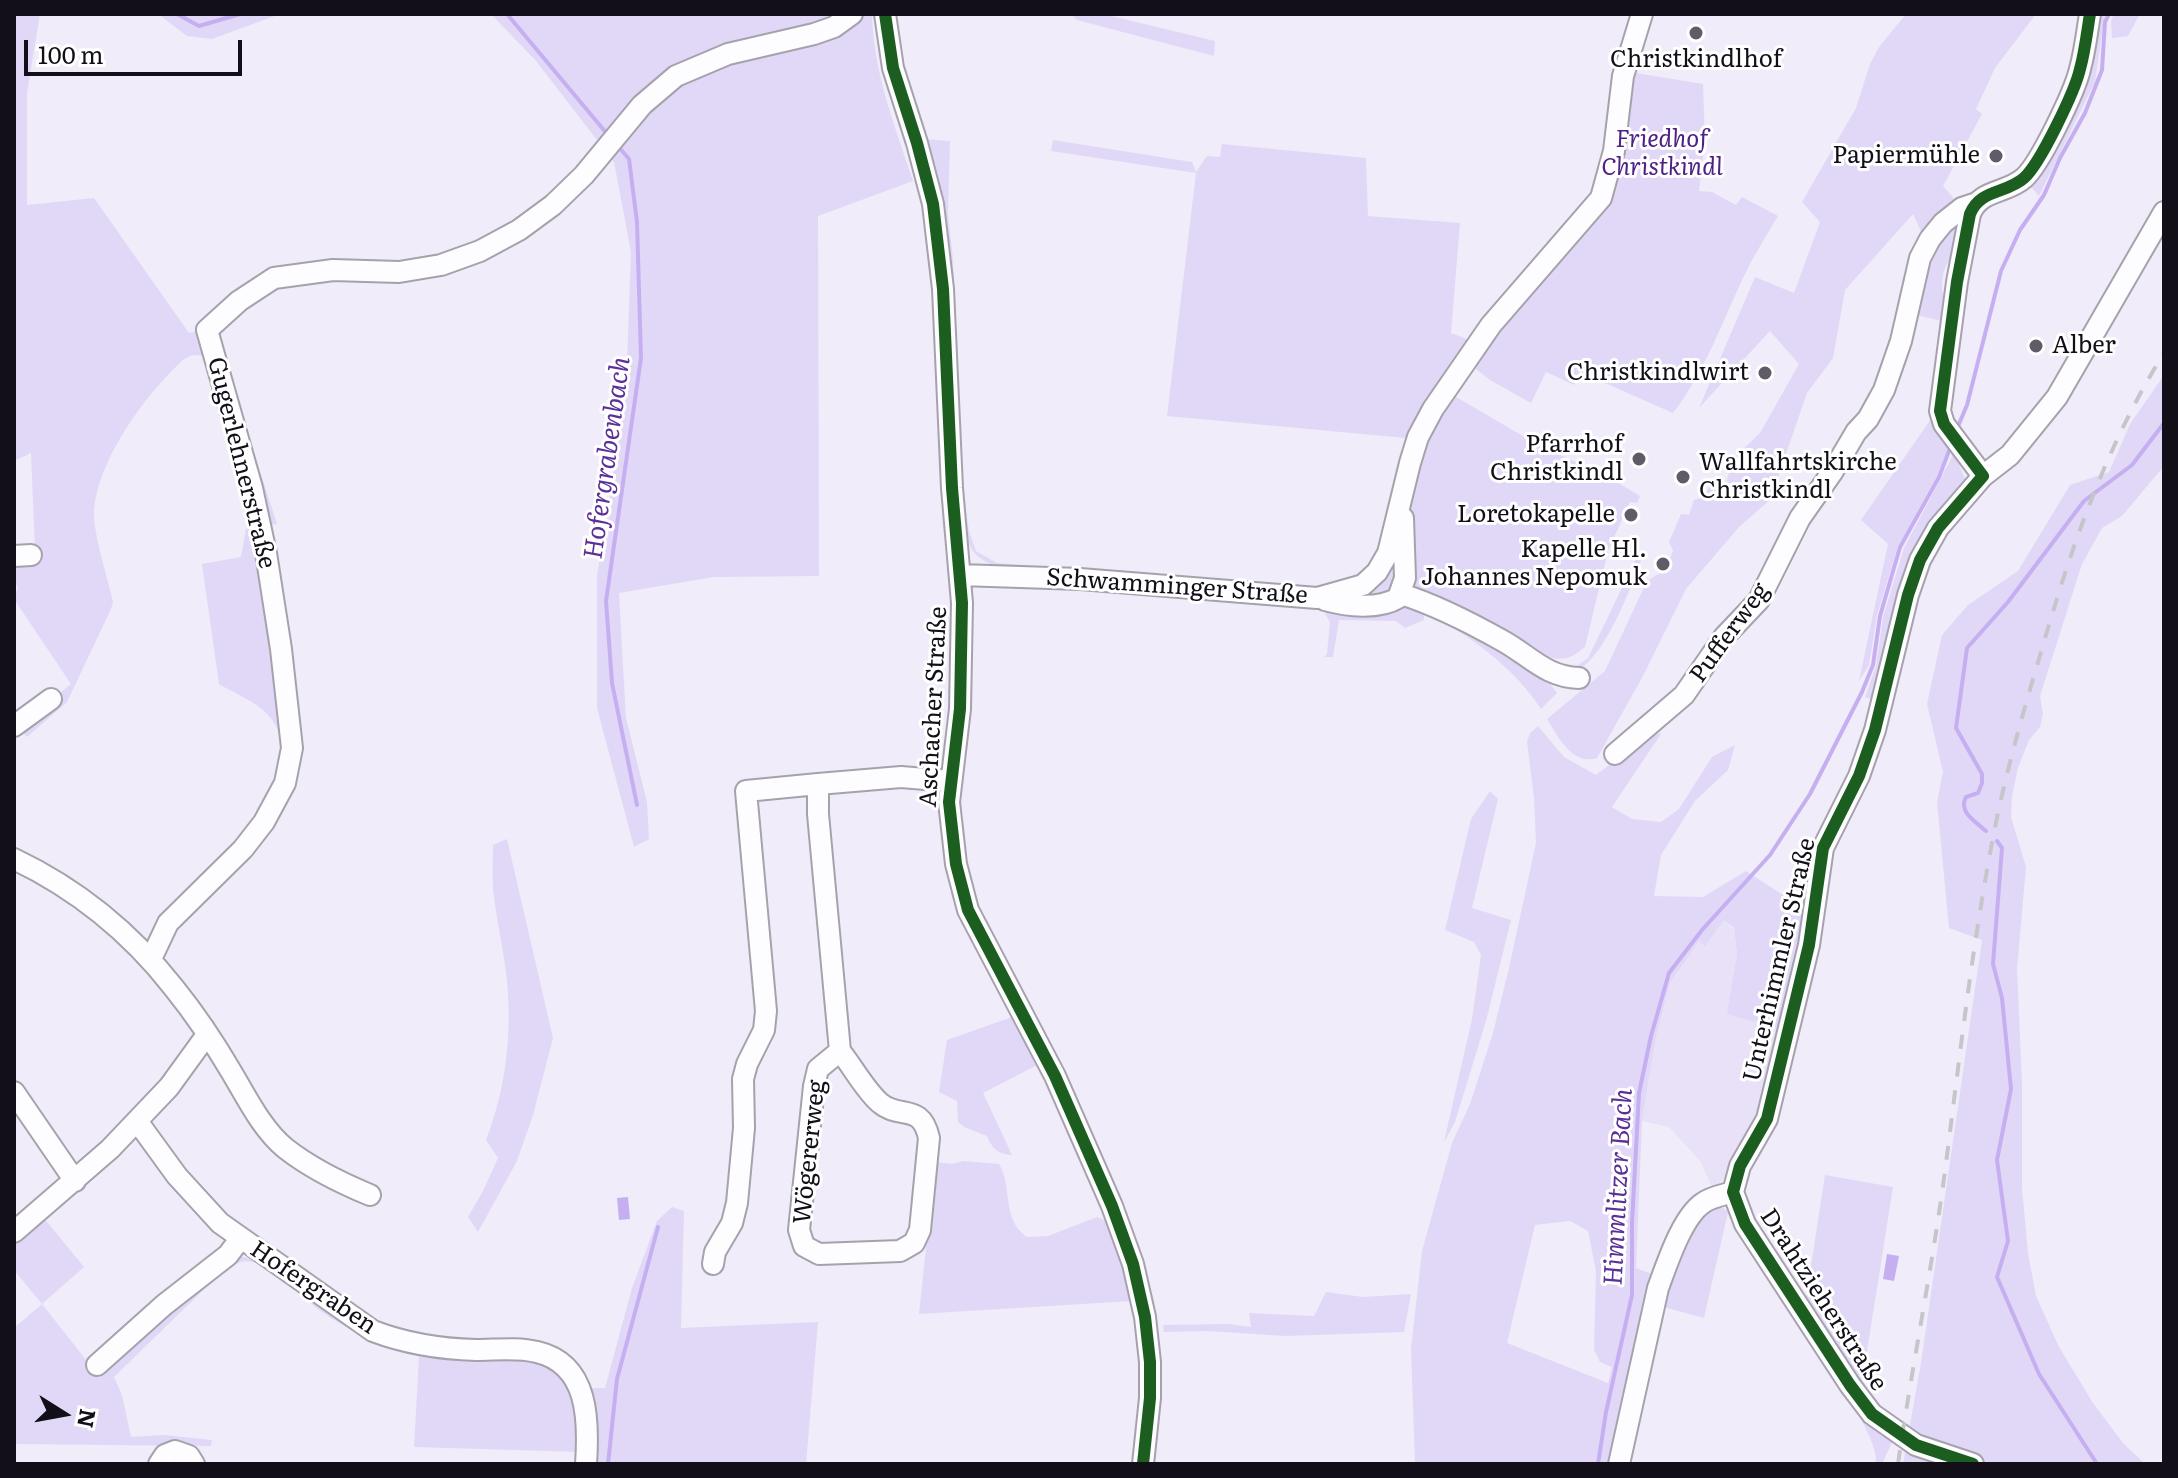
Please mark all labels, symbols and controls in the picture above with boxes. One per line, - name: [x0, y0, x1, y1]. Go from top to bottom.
- scale bar: [28, 24, 246, 74]
- marker: Christkindlhof: [1687, 24, 1705, 42]
- text: 100 m: [38, 36, 104, 71]
- place label: Christkindlhof: [1610, 46, 1782, 74]
- park label: Friedhof Christkindl: [1601, 126, 1723, 182]
- place label: Papiermühle: [1832, 142, 1980, 170]
- marker: Papiermühle: [1987, 147, 2005, 165]
- place label: Alber: [2052, 332, 2116, 360]
- marker: Alber: [2027, 337, 2045, 355]
- street label: Gugerlehnerstraße: [201, 354, 281, 572]
- water label: Hofergrabenbach: [578, 355, 638, 561]
- place label: Christkindlwirt: [1567, 359, 1749, 387]
- marker: Christkindlwirt: [1756, 364, 1774, 382]
- place label: Pfarrhof Christkindl: [1490, 431, 1623, 487]
- place label: Wallfahrtskirche Christkindl: [1699, 449, 1897, 505]
- marker: Pfarrhof Christkindl: [1630, 450, 1648, 468]
- marker: Wallfahrtskirche Christkindl: [1674, 468, 1692, 486]
- place label: Loretokapelle: [1457, 501, 1615, 529]
- marker: Loretokapelle: [1622, 506, 1640, 524]
- place label: Kapelle Hl. Johannes Nepomuk: [1421, 536, 1647, 592]
- marker: Kapelle Hl. Johannes Nepomuk: [1654, 555, 1672, 573]
- street label: Schwamminger Straße: [1045, 563, 1309, 611]
- street label: Pufferweg: [1684, 577, 1776, 689]
- street label: Aschacher Straße: [914, 606, 954, 808]
- street label: Unterhimmler Straße: [1738, 835, 1822, 1085]
- street label: Wögererweg: [788, 1079, 832, 1225]
- water label: Himmlitzer Bach: [1598, 1088, 1640, 1286]
- street label: Drahtzieherstraße: [1753, 1204, 1893, 1396]
- street label: Hofergraben: [244, 1235, 382, 1341]
- north arrow: [24, 1374, 104, 1454]
- text: N: [70, 1406, 106, 1431]

